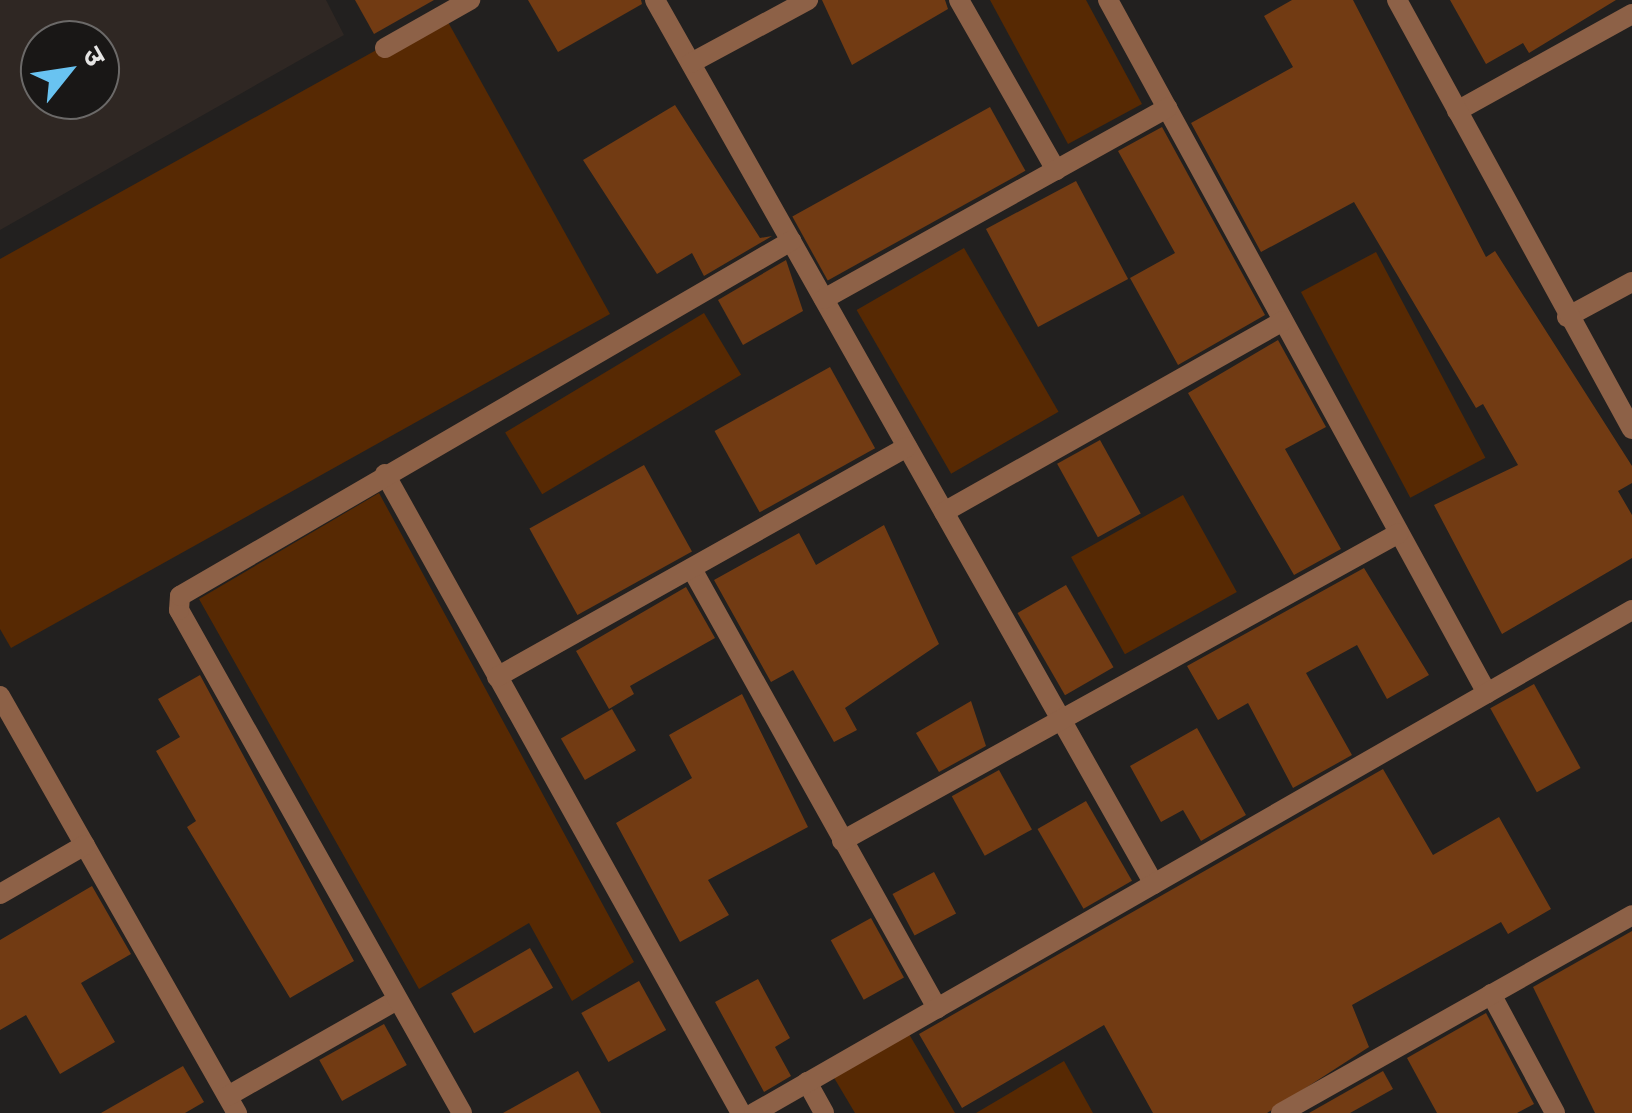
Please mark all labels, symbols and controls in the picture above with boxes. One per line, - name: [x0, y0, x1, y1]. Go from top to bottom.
- north arrow: [20, 20, 120, 120]
- text: उ: [75, 40, 113, 72]

